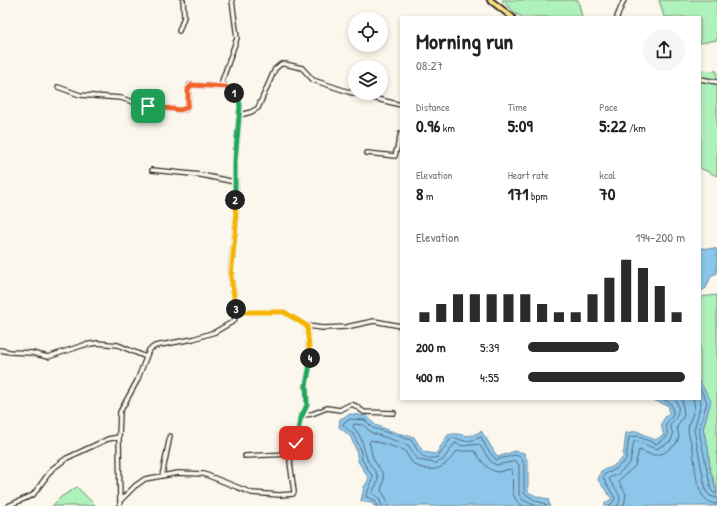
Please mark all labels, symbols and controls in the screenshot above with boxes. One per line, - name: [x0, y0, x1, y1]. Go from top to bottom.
- map controls: [348, 12, 388, 100]
- button: locate: [348, 12, 388, 52]
- text: Morning run: [416, 26, 513, 56]
- button: share: [643, 29, 685, 71]
- text: 08:27: [416, 56, 443, 74]
- button: layers: [348, 60, 388, 100]
- pin: 1: [224, 83, 244, 103]
- text: 1: [232, 86, 236, 100]
- pin: [131, 89, 165, 123]
- icon: arrive: [137, 95, 159, 117]
- text: Distance: [416, 100, 450, 114]
- text: Time: [508, 100, 527, 114]
- text: Pace: [599, 100, 618, 114]
- text: 0.96: [416, 114, 440, 137]
- text: 5:09: [508, 114, 533, 137]
- text: 5:22: [599, 114, 626, 137]
- text: km: [440, 121, 455, 135]
- text: /km: [626, 121, 646, 135]
- text: Elevation: [416, 168, 453, 182]
- text: Heart rate: [508, 168, 549, 182]
- text: kcal: [599, 168, 615, 182]
- text: 8: [416, 182, 423, 205]
- text: 171: [508, 182, 528, 205]
- text: 70: [599, 182, 615, 205]
- text: m: [423, 189, 433, 203]
- text: bpm: [528, 189, 548, 203]
- pin: 2: [225, 190, 245, 210]
- text: 2: [232, 193, 238, 207]
- text: Elevation: [416, 228, 459, 246]
- text: 194–200 m: [636, 228, 685, 246]
- pin: 3: [226, 299, 246, 319]
- text: 3: [234, 302, 238, 316]
- text: 200 m: [416, 338, 446, 356]
- text: 5:39: [480, 338, 499, 356]
- pin: 4: [300, 348, 320, 368]
- text: 4: [308, 351, 312, 365]
- text: 400 m: [416, 368, 444, 386]
- text: 4:55: [480, 368, 499, 386]
- pin: [279, 426, 313, 460]
- icon: check: [285, 432, 307, 454]

